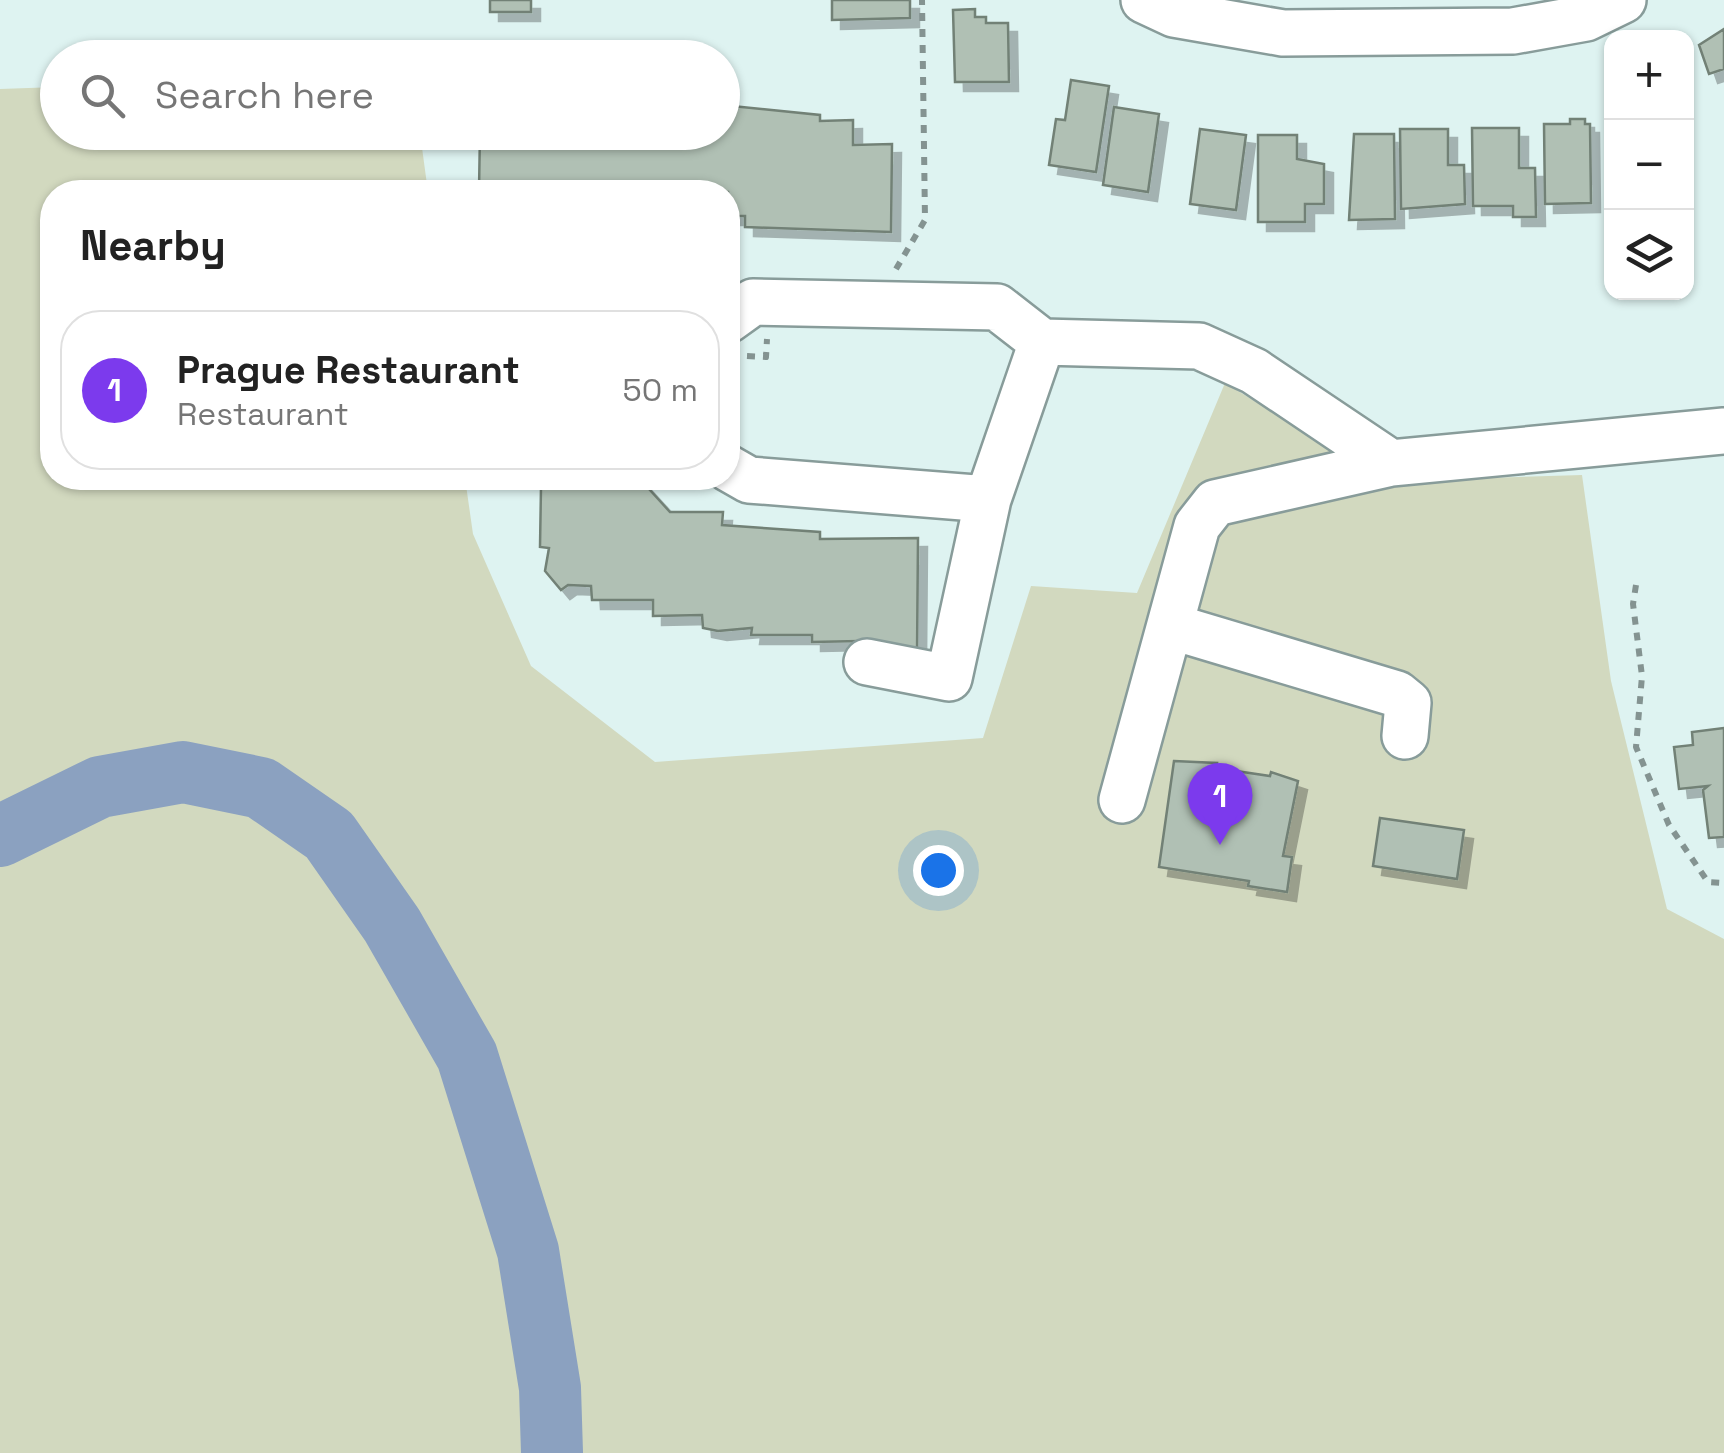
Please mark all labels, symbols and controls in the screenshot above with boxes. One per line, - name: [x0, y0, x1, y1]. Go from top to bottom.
- map controls: [1604, 30, 1694, 300]
- button: +: [1604, 30, 1694, 120]
- search box: [40, 40, 740, 150]
- icon: search: [75, 68, 130, 123]
- text: Search here: [155, 71, 374, 119]
- button: −: [1604, 120, 1694, 210]
- button: layers: [1604, 210, 1694, 300]
- text: Nearby: [80, 219, 226, 272]
- text: Prague Restaurant: [177, 346, 520, 394]
- text: 1: [107, 370, 122, 410]
- text: 50 m: [623, 370, 698, 410]
- text: Restaurant: [177, 394, 349, 434]
- pin: 1: [1188, 762, 1252, 845]
- your location: [913, 845, 964, 896]

